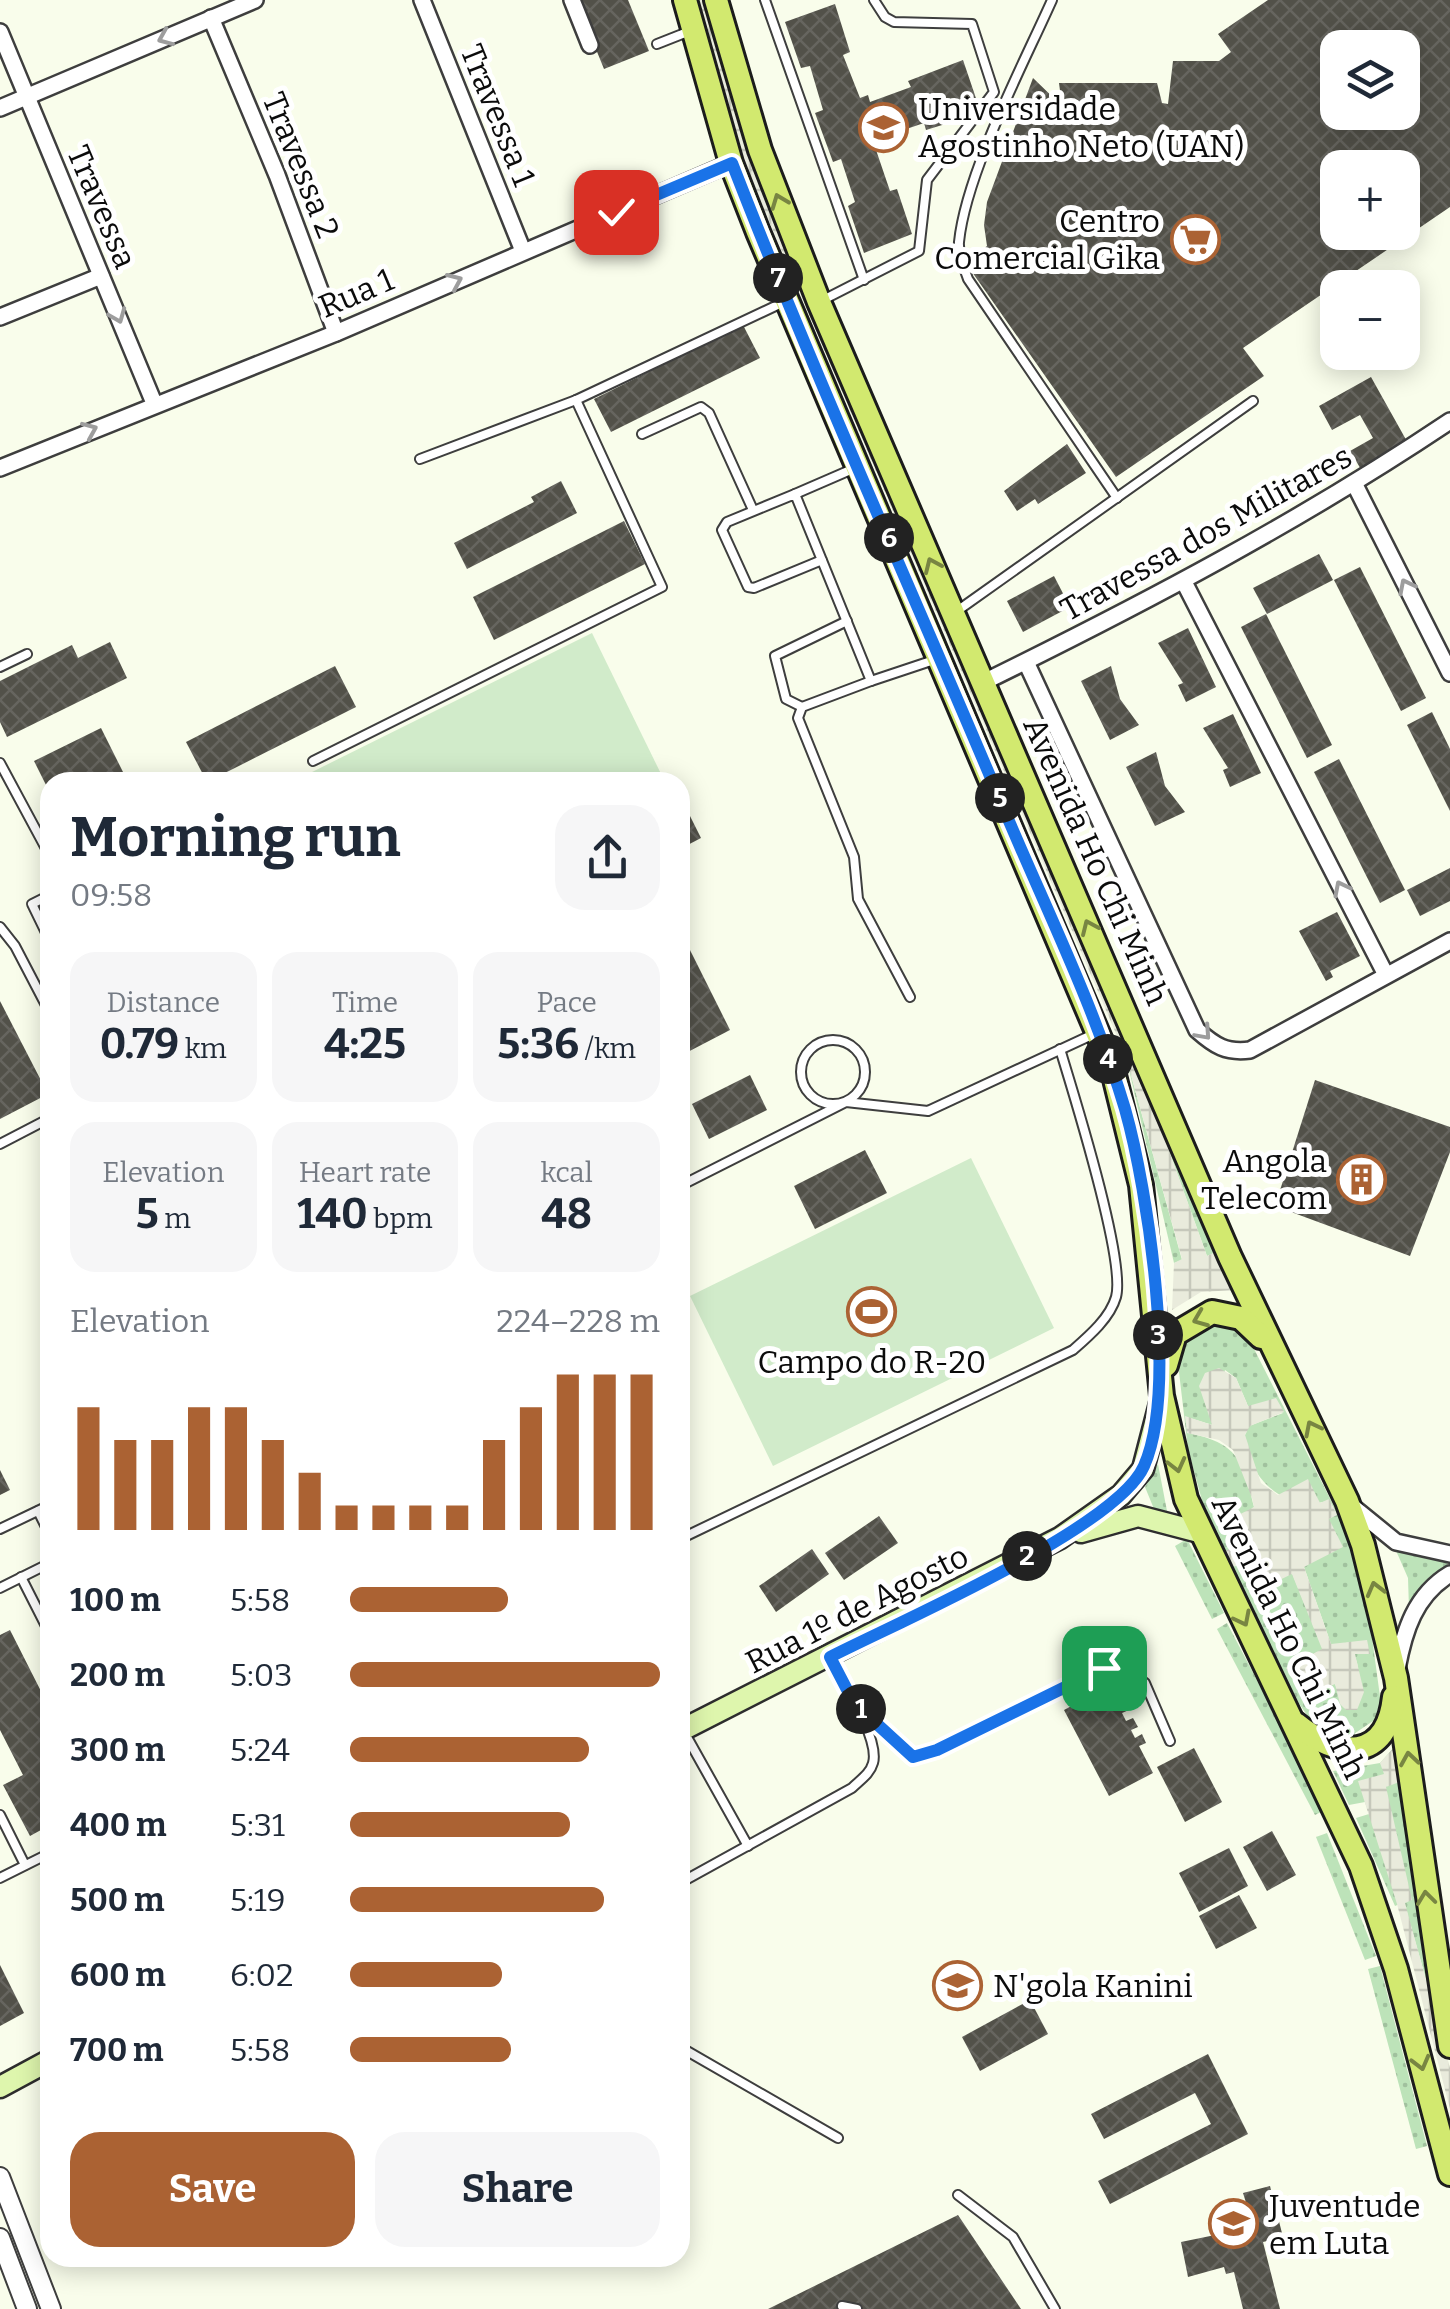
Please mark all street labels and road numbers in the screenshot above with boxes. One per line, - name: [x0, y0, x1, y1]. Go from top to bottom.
- street label: Travessa 1: [452, 39, 544, 191]
- street label: Travessa 2: [255, 87, 347, 243]
- street label: Travessa: [59, 140, 145, 274]
- street label: Rua 1: [313, 260, 399, 326]
- street label: Travessa dos Militares: [1054, 437, 1358, 629]
- street label: Avenida Ho Chi Minh: [1015, 711, 1177, 1011]
- street label: Avenida Ho Chi Minh: [1204, 1489, 1374, 1785]
- street label: Rua 1º de Agosto: [739, 1537, 975, 1681]

